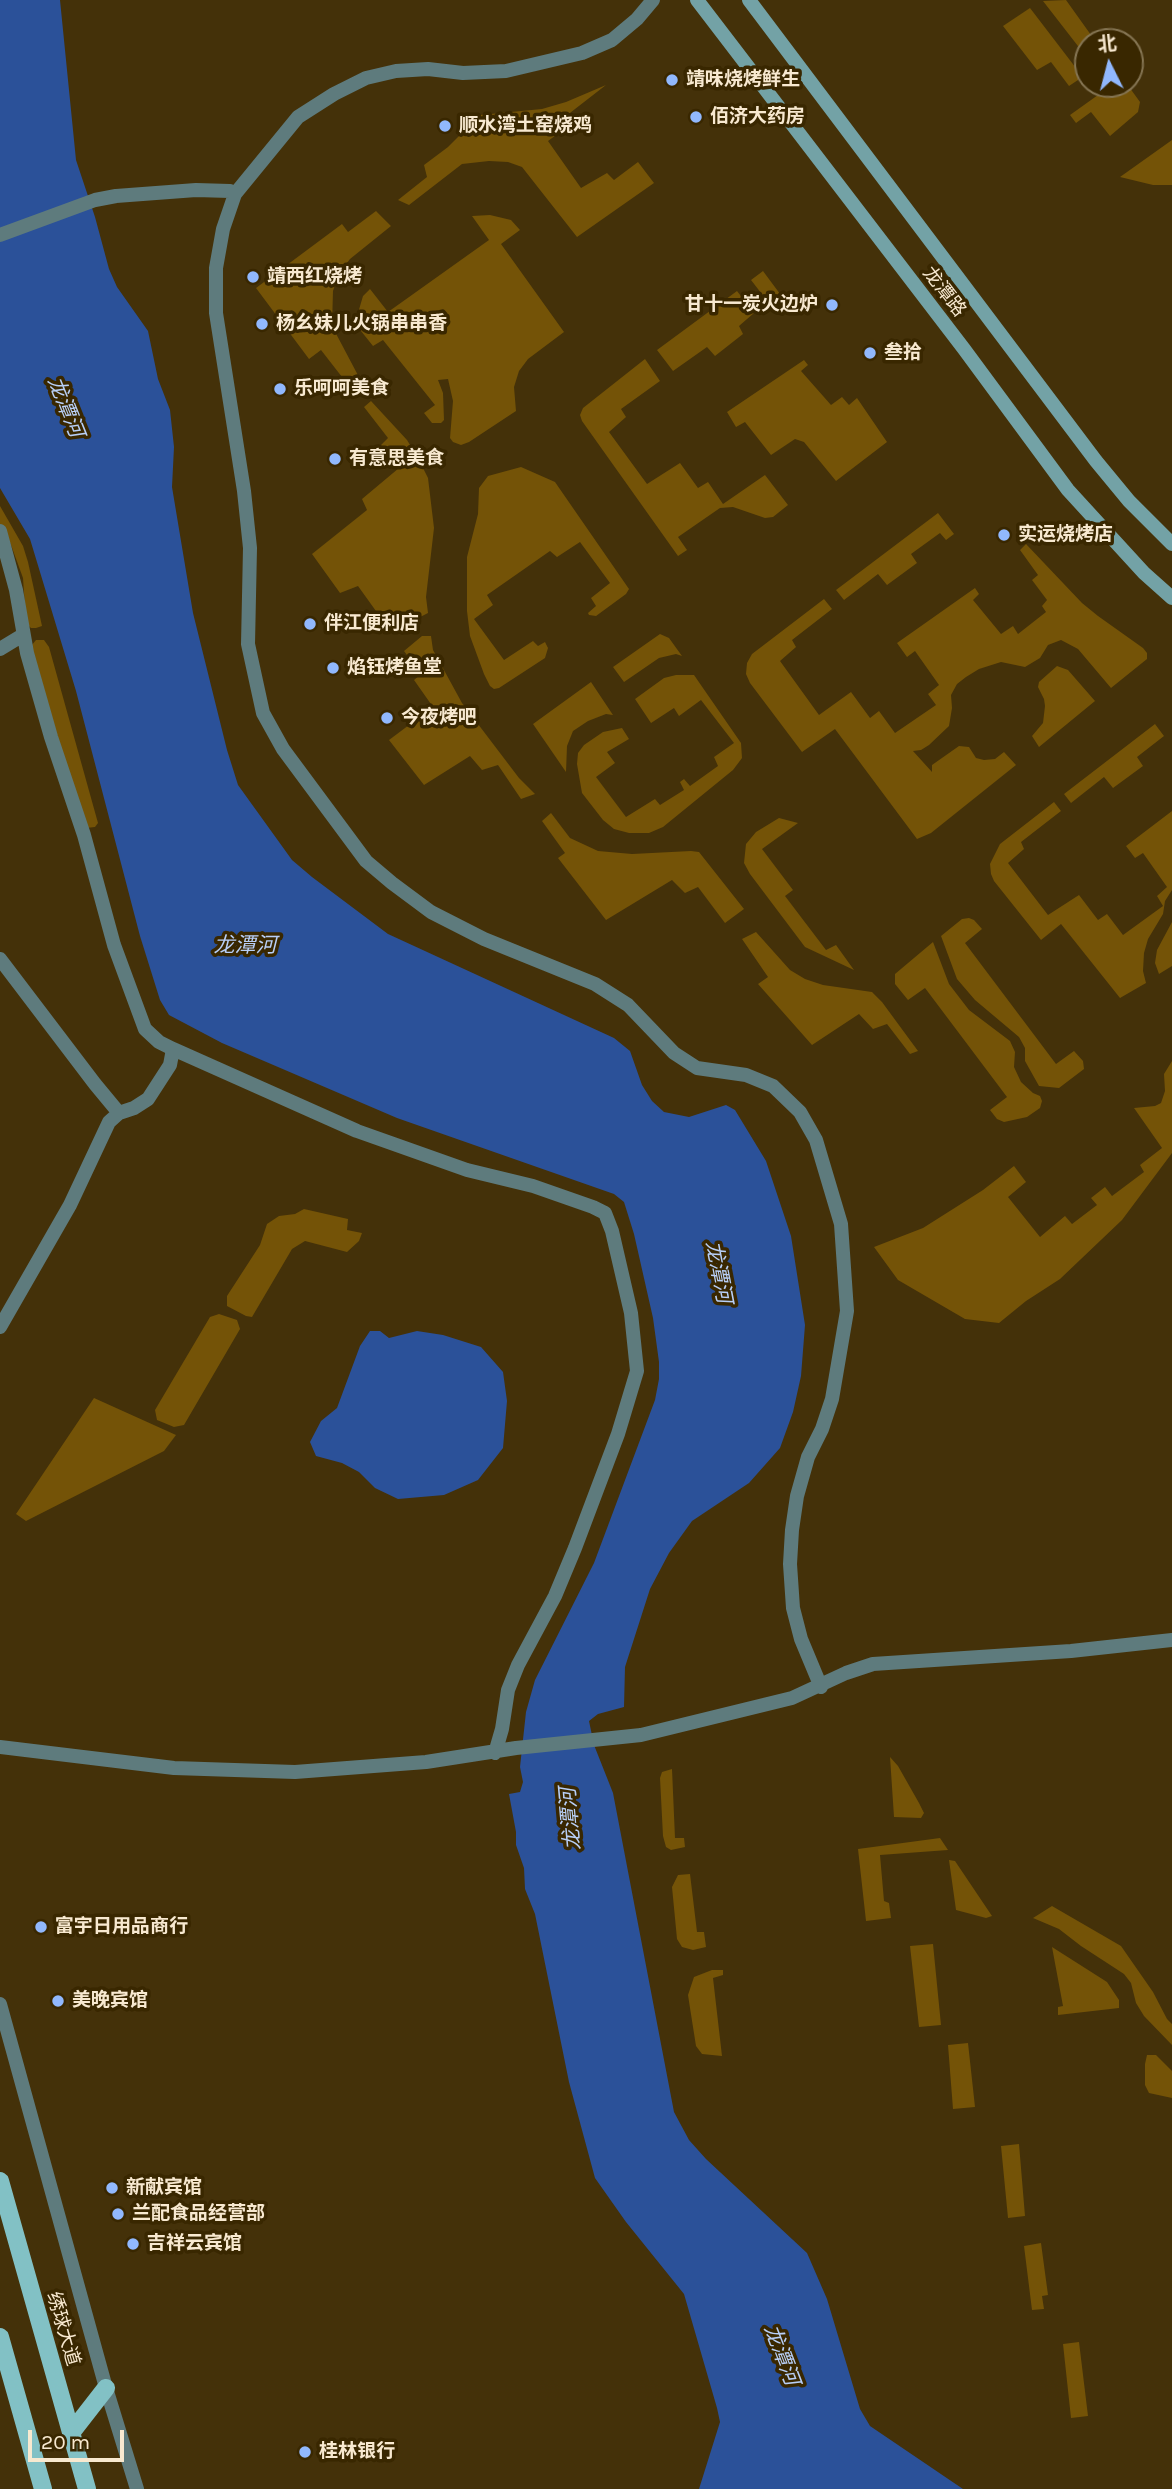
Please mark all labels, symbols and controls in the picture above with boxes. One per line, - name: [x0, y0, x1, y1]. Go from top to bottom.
- north arrow: [1074, 28, 1144, 98]
- text: 北: [1096, 32, 1118, 56]
- place label: 靖味烧烤鲜生: [686, 69, 800, 91]
- marker: 靖味烧烤鲜生: [664, 72, 680, 88]
- place label: 佰济大药房: [710, 106, 805, 128]
- marker: 佰济大药房: [688, 109, 704, 125]
- place label: 顺水湾土窑烧鸡: [459, 115, 592, 137]
- marker: 顺水湾土窑烧鸡: [437, 118, 453, 134]
- street label: 龙潭路: [917, 263, 971, 321]
- place label: 靖西红烧烤: [267, 266, 362, 288]
- marker: 靖西红烧烤: [245, 269, 261, 285]
- place label: 甘十一炭火边炉: [685, 294, 818, 316]
- marker: 甘十一炭火边炉: [824, 297, 840, 313]
- place label: 杨幺妹儿火锅串串香: [276, 313, 447, 335]
- marker: 杨幺妹儿火锅串串香: [254, 316, 270, 332]
- place label: 叁拾: [884, 342, 922, 364]
- marker: 叁拾: [862, 345, 878, 361]
- water label: 龙潭河: [42, 373, 88, 441]
- place label: 乐呵呵美食: [294, 378, 389, 400]
- marker: 乐呵呵美食: [272, 381, 288, 397]
- place label: 有意思美食: [349, 448, 444, 470]
- marker: 有意思美食: [327, 451, 343, 467]
- place label: 实运烧烤店: [1018, 524, 1113, 546]
- marker: 实运烧烤店: [996, 527, 1012, 543]
- place label: 伴江便利店: [324, 613, 419, 635]
- marker: 伴江便利店: [302, 616, 318, 632]
- place label: 焰钰烤鱼堂: [347, 657, 442, 679]
- marker: 焰钰烤鱼堂: [325, 660, 341, 676]
- place label: 今夜烤吧: [401, 707, 477, 729]
- marker: 今夜烤吧: [379, 710, 395, 726]
- water label: 龙潭河: [214, 933, 276, 959]
- water label: 龙潭河: [700, 1239, 736, 1305]
- water label: 龙潭河: [556, 1787, 586, 1851]
- place label: 富宇日用品商行: [55, 1916, 188, 1938]
- marker: 富宇日用品商行: [33, 1919, 49, 1935]
- place label: 美晚宾馆: [72, 1990, 148, 2012]
- marker: 美晚宾馆: [50, 1993, 66, 2009]
- place label: 新献宾馆: [126, 2177, 202, 2199]
- marker: 新献宾馆: [104, 2180, 120, 2196]
- place label: 兰配食品经营部: [132, 2203, 265, 2225]
- marker: 兰配食品经营部: [110, 2206, 126, 2222]
- place label: 吉祥云宾馆: [147, 2233, 242, 2255]
- marker: 吉祥云宾馆: [125, 2236, 141, 2252]
- street label: 绣球大道: [42, 2289, 84, 2369]
- water label: 龙潭河: [758, 2321, 804, 2389]
- scale bar: [32, 2416, 128, 2460]
- text: 20 m: [41, 2430, 90, 2454]
- place label: 桂林银行: [319, 2441, 395, 2463]
- marker: 桂林银行: [297, 2444, 313, 2460]

